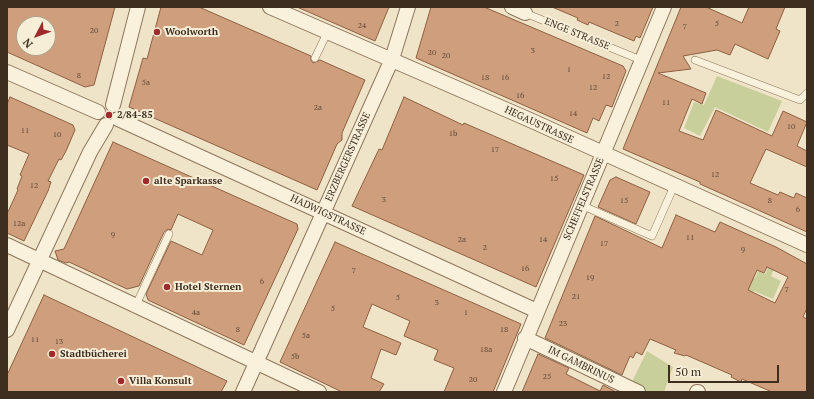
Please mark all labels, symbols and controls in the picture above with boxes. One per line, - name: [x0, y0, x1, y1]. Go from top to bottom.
- street label: ENGE STRASSE: [543, 15, 611, 53]
- north arrow: [16, 16, 56, 56]
- house number: 2: [615, 19, 619, 29]
- house number: 5: [715, 19, 719, 29]
- house number: 24: [358, 21, 366, 31]
- house number: 7: [683, 22, 687, 32]
- house number: 20: [90, 26, 98, 36]
- place label: Woolworth: [165, 26, 218, 38]
- marker: Woolworth: [152, 27, 162, 37]
- text: N: [20, 35, 36, 51]
- house number: 3: [531, 46, 535, 56]
- house number: 20: [428, 48, 436, 58]
- house number: 20: [442, 51, 450, 61]
- house number: 1: [567, 65, 571, 75]
- house number: 8: [77, 71, 81, 81]
- house number: 12: [602, 72, 610, 82]
- house number: 18: [481, 73, 489, 83]
- house number: 16: [501, 73, 509, 83]
- house number: 5a: [142, 78, 150, 88]
- house number: 12: [589, 83, 597, 93]
- house number: 16: [516, 91, 524, 101]
- house number: 11: [662, 98, 670, 108]
- house number: 2a: [314, 103, 322, 113]
- street label: HEGAUSTRASSE: [503, 104, 575, 146]
- place label: 2/84-85: [117, 109, 153, 121]
- house number: 14: [569, 109, 577, 119]
- marker: 2/84-85: [104, 110, 114, 120]
- street label: ERZBERGERSTRASSE: [323, 110, 373, 204]
- house number: 10: [787, 122, 795, 132]
- house number: 11: [21, 126, 29, 136]
- house number: 1b: [449, 129, 457, 139]
- house number: 10: [53, 130, 61, 140]
- house number: 17: [491, 145, 499, 155]
- street label: SCHEFFELSTRASSE: [561, 156, 607, 242]
- house number: 12: [711, 170, 719, 180]
- house number: 15: [550, 174, 558, 184]
- place label: alte Sparkasse: [154, 175, 222, 187]
- marker: alte Sparkasse: [141, 176, 151, 186]
- house number: 12: [30, 181, 38, 191]
- street label: HADWIGSTRASSE: [288, 192, 368, 238]
- house number: 3: [382, 195, 386, 205]
- house number: 15: [620, 196, 628, 206]
- house number: 8: [768, 196, 772, 206]
- house number: 6: [796, 205, 800, 215]
- house number: 12a: [13, 219, 25, 229]
- house number: 9: [111, 230, 115, 240]
- house number: 11: [686, 233, 694, 243]
- house number: 2a: [458, 235, 466, 245]
- house number: 14: [539, 235, 547, 245]
- house number: 17: [600, 239, 608, 249]
- house number: 2: [483, 243, 487, 253]
- house number: 9: [741, 245, 745, 255]
- house number: 16: [521, 264, 529, 274]
- house number: 7: [352, 266, 356, 276]
- house number: 19: [586, 273, 594, 283]
- house number: 6: [260, 277, 264, 287]
- place label: Hotel Sternen: [175, 281, 241, 293]
- marker: Hotel Sternen: [162, 282, 172, 292]
- house number: 7: [785, 285, 789, 295]
- house number: 21: [572, 292, 580, 302]
- house number: 5: [396, 293, 400, 303]
- house number: 3: [435, 298, 439, 308]
- house number: 5: [331, 304, 335, 314]
- house number: 4a: [192, 308, 200, 318]
- house number: 1: [464, 308, 468, 318]
- house number: 23: [559, 319, 567, 329]
- house number: 8: [236, 325, 240, 335]
- house number: 18: [500, 325, 508, 335]
- house number: 5a: [302, 331, 310, 341]
- house number: 11: [31, 335, 39, 345]
- house number: 13: [55, 337, 63, 347]
- street label: IM GAMBRINUS: [546, 344, 616, 386]
- house number: 18a: [480, 345, 492, 355]
- place label: Stadtbücherei: [60, 348, 127, 360]
- marker: Stadtbücherei: [47, 349, 57, 359]
- house number: 5b: [291, 352, 299, 362]
- scale bar: [670, 357, 781, 383]
- text: 50 m: [675, 364, 701, 379]
- house number: 25: [543, 372, 551, 382]
- place label: Villa Konsult: [129, 375, 192, 387]
- house number: 20: [469, 375, 477, 385]
- marker: Villa Konsult: [116, 376, 126, 386]

